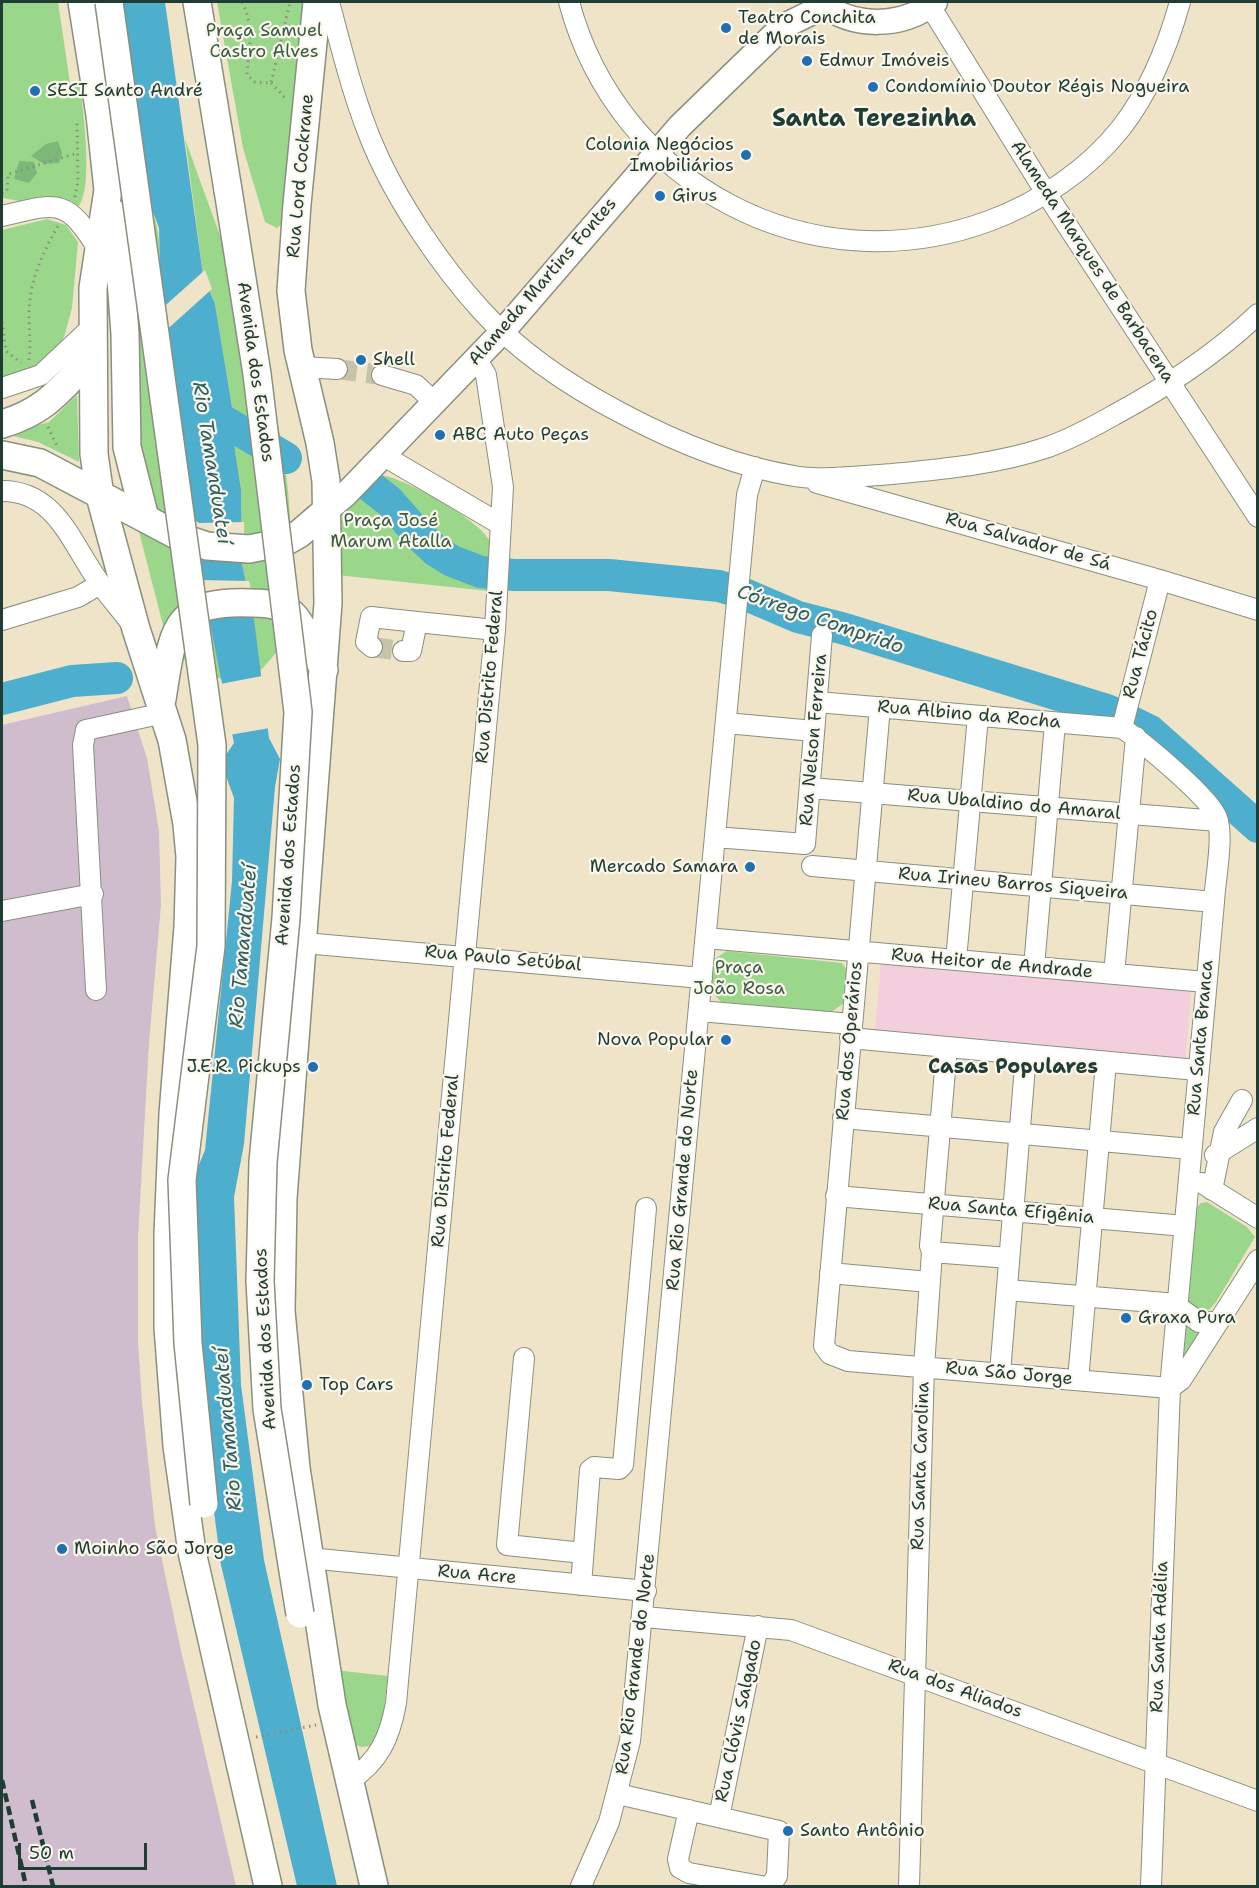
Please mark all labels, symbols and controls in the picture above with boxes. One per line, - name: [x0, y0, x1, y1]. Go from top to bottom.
- place label: Teatro Conchita de Morais: [738, 7, 876, 50]
- park label: Praça Samuel Castro Alves: [206, 20, 322, 63]
- marker: Teatro Conchita de Morais: [719, 21, 733, 35]
- place label: Edmur Imóveis: [819, 50, 950, 72]
- marker: Edmur Imóveis: [800, 54, 814, 68]
- place label: Condomínio Doutor Régis Nogueira: [885, 76, 1189, 98]
- place label: SESI Santo André: [47, 80, 203, 102]
- marker: Condomínio Doutor Régis Nogueira: [866, 80, 880, 94]
- marker: SESI Santo André: [28, 84, 42, 98]
- street label: Rua Lord Cockrane: [283, 93, 319, 259]
- district label: Santa Terezinha: [772, 106, 976, 134]
- place label: Colonia Negócios Imobiliários: [585, 134, 734, 176]
- street label: Alameda Marques de Barbacena: [1005, 137, 1179, 387]
- marker: Colonia Negócios Imobiliários: [739, 148, 753, 162]
- place label: Girus: [672, 185, 717, 207]
- marker: Girus: [653, 189, 667, 203]
- street label: Alameda Martins Fontes: [464, 194, 622, 370]
- street label: Avenida dos Estados: [232, 280, 278, 464]
- place label: Shell: [373, 349, 415, 371]
- marker: Shell: [354, 353, 368, 367]
- water label: Rio Tamanduateí: [186, 380, 236, 546]
- place label: ABC Auto Peças: [452, 424, 589, 446]
- marker: ABC Auto Peças: [433, 428, 447, 442]
- street label: Rua Salvador de Sá: [943, 508, 1113, 576]
- park label: Praça José Marum Atalla: [330, 510, 452, 552]
- water label: Córrego Comprido: [733, 580, 907, 660]
- street label: Rua Distrito Federal: [472, 589, 508, 765]
- street label: Rua Tácito: [1119, 607, 1163, 701]
- street label: Rua Nelson Ferreira: [796, 653, 832, 827]
- street label: Rua Albino da Rocha: [876, 696, 1062, 734]
- street label: Avenida dos Estados: [272, 763, 306, 947]
- street label: Rua Ubaldino do Amaral: [907, 785, 1121, 825]
- place label: Mercado Samara: [590, 856, 738, 878]
- marker: Mercado Samara: [743, 860, 757, 874]
- water label: Rio Tamanduateí: [225, 863, 263, 1029]
- street label: Rua Irineu Barros Siqueira: [897, 863, 1129, 905]
- street label: Rua Paulo Setúbal: [424, 941, 582, 977]
- street label: Rua Heitor de Andrade: [890, 944, 1094, 984]
- park label: Praça João Rosa: [693, 957, 785, 1000]
- street label: Rua Santa Branca: [1183, 959, 1219, 1117]
- street label: Rua dos Operários: [832, 960, 868, 1122]
- place label: Nova Popular: [597, 1029, 714, 1051]
- marker: Nova Popular: [719, 1033, 733, 1047]
- place label: J.E.R. Pickups: [187, 1056, 301, 1078]
- district label: Casas Populares: [928, 1056, 1098, 1080]
- marker: J.E.R. Pickups: [306, 1060, 320, 1074]
- street label: Rua Rio Grande do Norte: [663, 1068, 703, 1292]
- street label: Rua Distrito Federal: [428, 1073, 464, 1249]
- street label: Rua Santa Efigênia: [927, 1193, 1095, 1229]
- street label: Avenida dos Estados: [250, 1247, 282, 1431]
- place label: Graxa Pura: [1138, 1307, 1236, 1329]
- marker: Graxa Pura: [1119, 1311, 1133, 1325]
- water label: Rio Tamanduateí: [210, 1346, 248, 1512]
- street label: Rua São Jorge: [944, 1358, 1074, 1390]
- place label: Top Cars: [319, 1374, 394, 1396]
- marker: Top Cars: [300, 1378, 314, 1392]
- street label: Rua Santa Carolina: [907, 1381, 935, 1551]
- place label: Moinho São Jorge: [74, 1538, 234, 1560]
- marker: Moinho São Jorge: [55, 1542, 69, 1556]
- street label: Rua Rio Grande do Norte: [612, 1552, 660, 1776]
- street label: Rua Acre: [437, 1561, 517, 1589]
- street label: Rua Santa Adélia: [1147, 1561, 1173, 1713]
- street label: Rua Clóvis Salgado: [711, 1638, 767, 1804]
- street label: Rua dos Aliados: [885, 1655, 1025, 1723]
- place label: Santo Antônio: [800, 1820, 925, 1842]
- marker: Santo Antônio: [781, 1824, 795, 1838]
- scale bar: [21, 1831, 150, 1869]
- text: 50 m: [29, 1841, 74, 1865]

